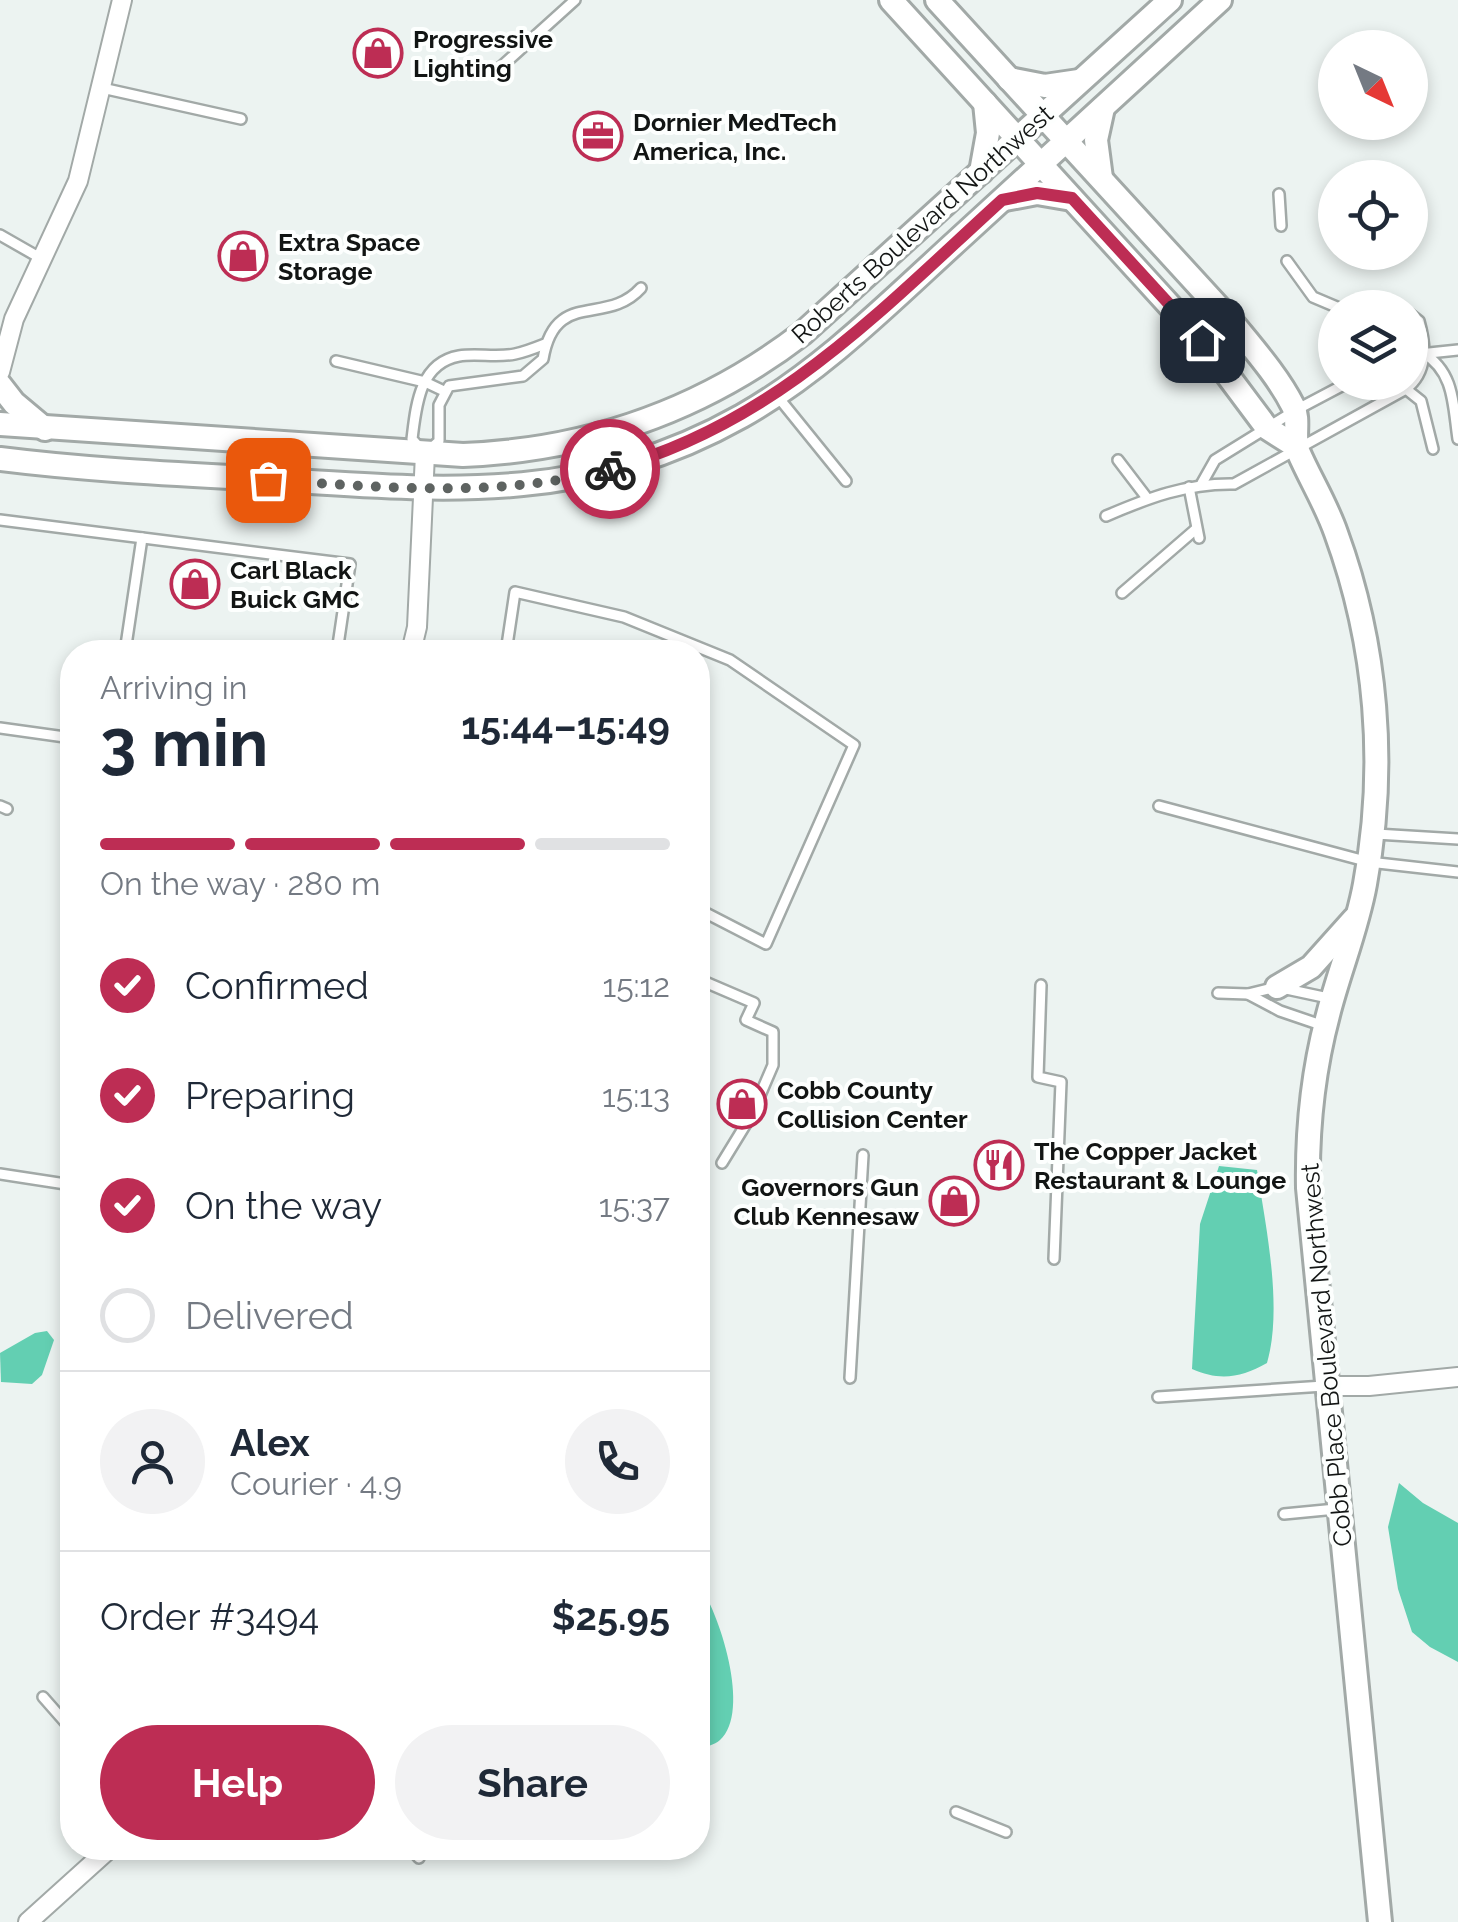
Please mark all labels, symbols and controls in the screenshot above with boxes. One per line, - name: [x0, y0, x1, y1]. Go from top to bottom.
- place label: Progressive Lighting: [413, 24, 553, 83]
- shop icon: Progressive Lighting: [352, 27, 404, 79]
- north arrow: [1318, 30, 1428, 140]
- map controls: [1318, 30, 1428, 400]
- street label: Roberts Boulevard Northwest: [785, 98, 1059, 349]
- place label: Dornier MedTech America, Inc.: [633, 107, 837, 166]
- office icon: Dornier MedTech America, Inc.: [572, 110, 624, 162]
- button: locate: [1318, 160, 1428, 270]
- place label: Extra Space Storage: [278, 227, 420, 286]
- shop icon: Extra Space Storage: [217, 230, 269, 282]
- button: layers: [1318, 290, 1428, 400]
- pin: [1160, 298, 1245, 383]
- icon: home: [1175, 313, 1230, 368]
- courier: [560, 419, 660, 519]
- pin: [226, 438, 311, 523]
- icon: bike: [583, 442, 638, 497]
- icon: bag: [241, 453, 296, 508]
- place label: Carl Black Buick GMC: [230, 555, 360, 614]
- shop icon: Carl Black Buick GMC: [169, 558, 221, 610]
- text: Arriving in: [100, 669, 247, 706]
- text: 15:44–15:49: [461, 703, 670, 748]
- text: 3 min: [100, 705, 268, 781]
- text: On the way · 280 m: [100, 865, 380, 902]
- icon: check: [100, 958, 155, 1013]
- text: Confirmed: [185, 963, 369, 1008]
- text: 15:12: [602, 967, 670, 1004]
- icon: check: [100, 1068, 155, 1123]
- text: Preparing: [185, 1073, 355, 1118]
- place label: Cobb County Collision Center: [777, 1075, 968, 1134]
- text: 15:13: [602, 1077, 670, 1114]
- shop icon: Cobb County Collision Center: [716, 1078, 768, 1130]
- place label: The Copper Jacket Restaurant & Lounge: [1034, 1136, 1286, 1195]
- restaurant icon: The Copper Jacket Restaurant & Lounge: [973, 1139, 1025, 1191]
- street label: Cobb Place Boulevard Northwest: [1294, 1161, 1358, 1548]
- place label: Governors Gun Club Kennesaw: [733, 1172, 919, 1231]
- shop icon: Governors Gun Club Kennesaw: [928, 1175, 980, 1227]
- icon: check: [100, 1178, 155, 1233]
- text: On the way: [185, 1183, 382, 1228]
- text: 15:37: [599, 1187, 670, 1224]
- text: Delivered: [185, 1293, 354, 1338]
- button: person: [100, 1409, 205, 1514]
- button: phone: [565, 1409, 670, 1514]
- text: Alex: [230, 1420, 310, 1465]
- text: Courier · 4.9: [230, 1465, 402, 1502]
- text: Order #3494: [100, 1594, 319, 1639]
- text: $25.95: [551, 1594, 670, 1639]
- button: Help: [100, 1725, 375, 1840]
- button: Share: [395, 1725, 670, 1840]

